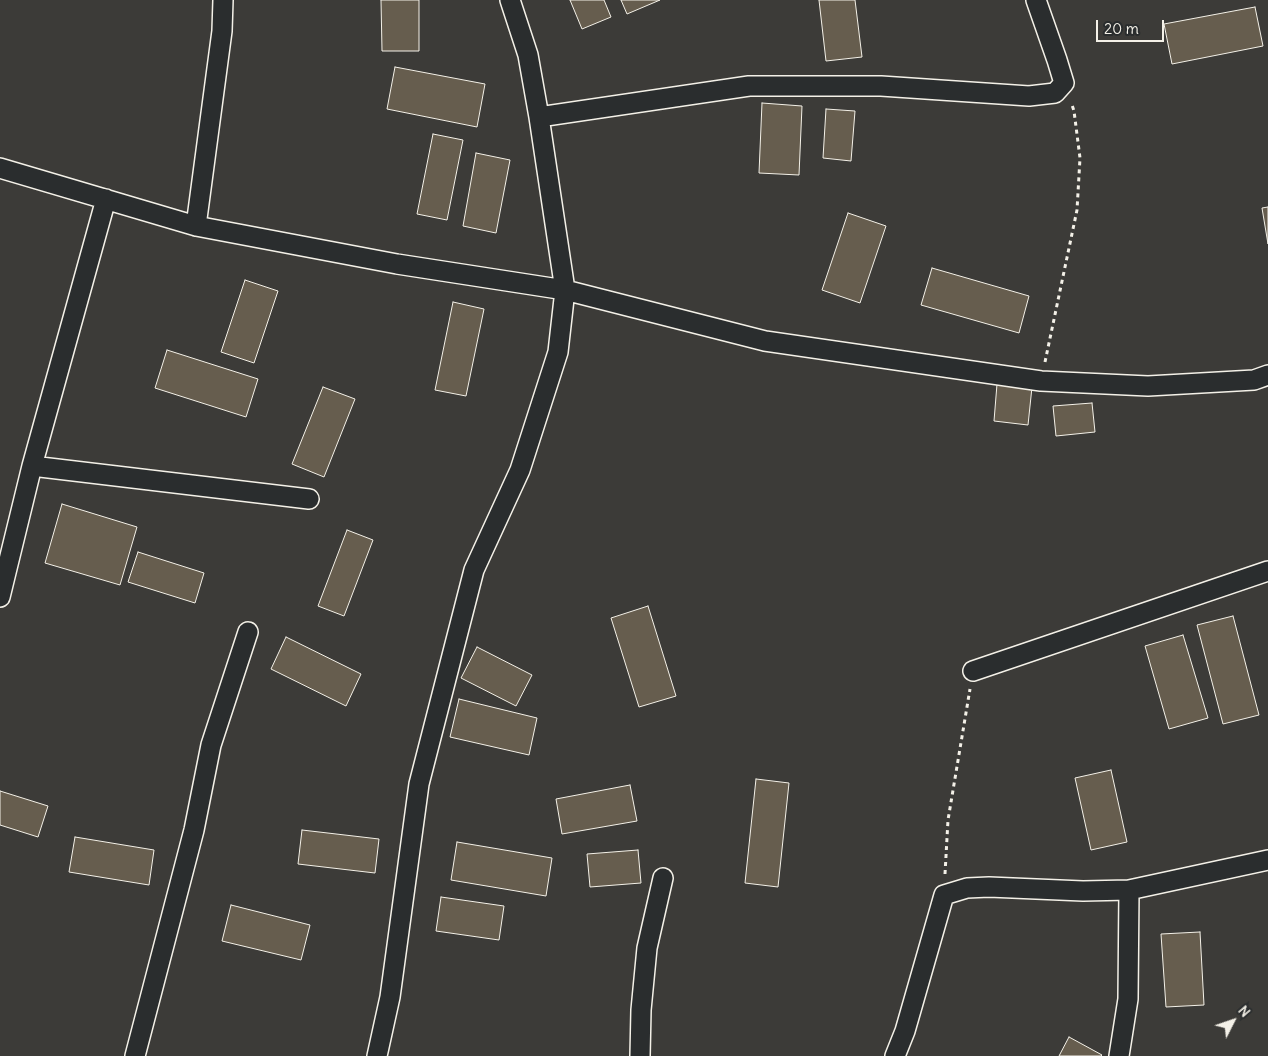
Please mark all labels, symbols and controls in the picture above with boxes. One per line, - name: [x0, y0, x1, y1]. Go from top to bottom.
- scale bar: [1098, 10, 1166, 42]
- text: 20 m: [1104, 19, 1139, 38]
- north arrow: [1208, 996, 1258, 1046]
- text: N: [1234, 1002, 1254, 1021]

